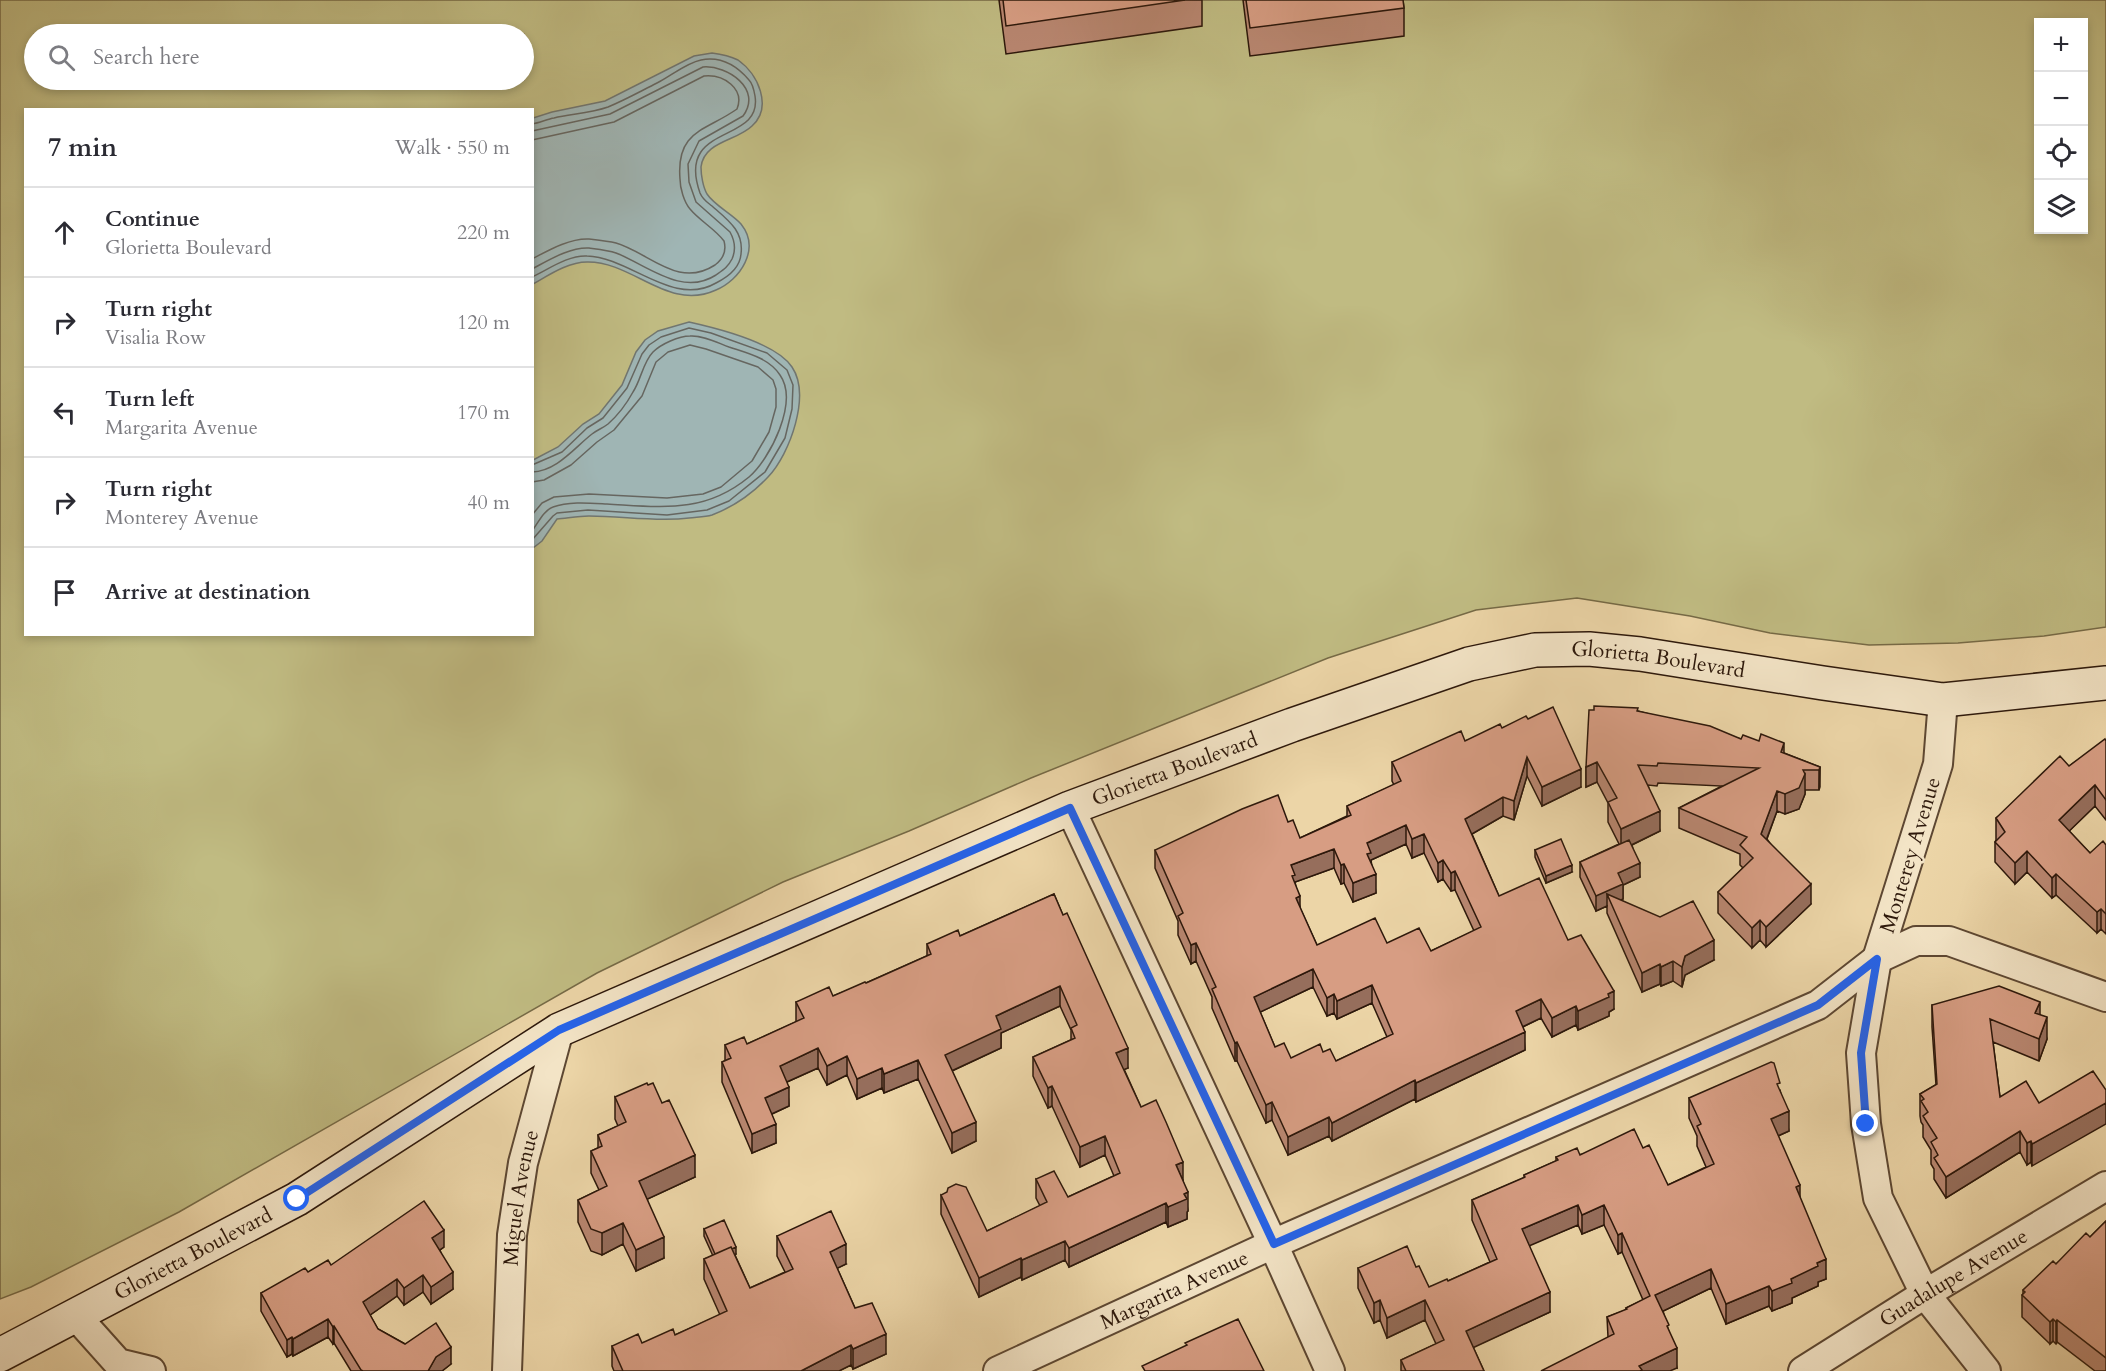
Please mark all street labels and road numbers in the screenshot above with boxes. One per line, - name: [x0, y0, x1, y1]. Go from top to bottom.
- street label: Glorietta Boulevard: [1571, 635, 1747, 685]
- street label: Glorietta Boulevard: [1088, 725, 1262, 814]
- street label: Monterey Avenue: [1873, 774, 1948, 936]
- street label: Miguel Avenue: [497, 1127, 546, 1266]
- street label: Glorietta Boulevard: [109, 1201, 277, 1308]
- street label: Guadalupe Avenue: [1874, 1222, 2033, 1334]
- street label: Margarita Avenue: [1095, 1243, 1253, 1337]

